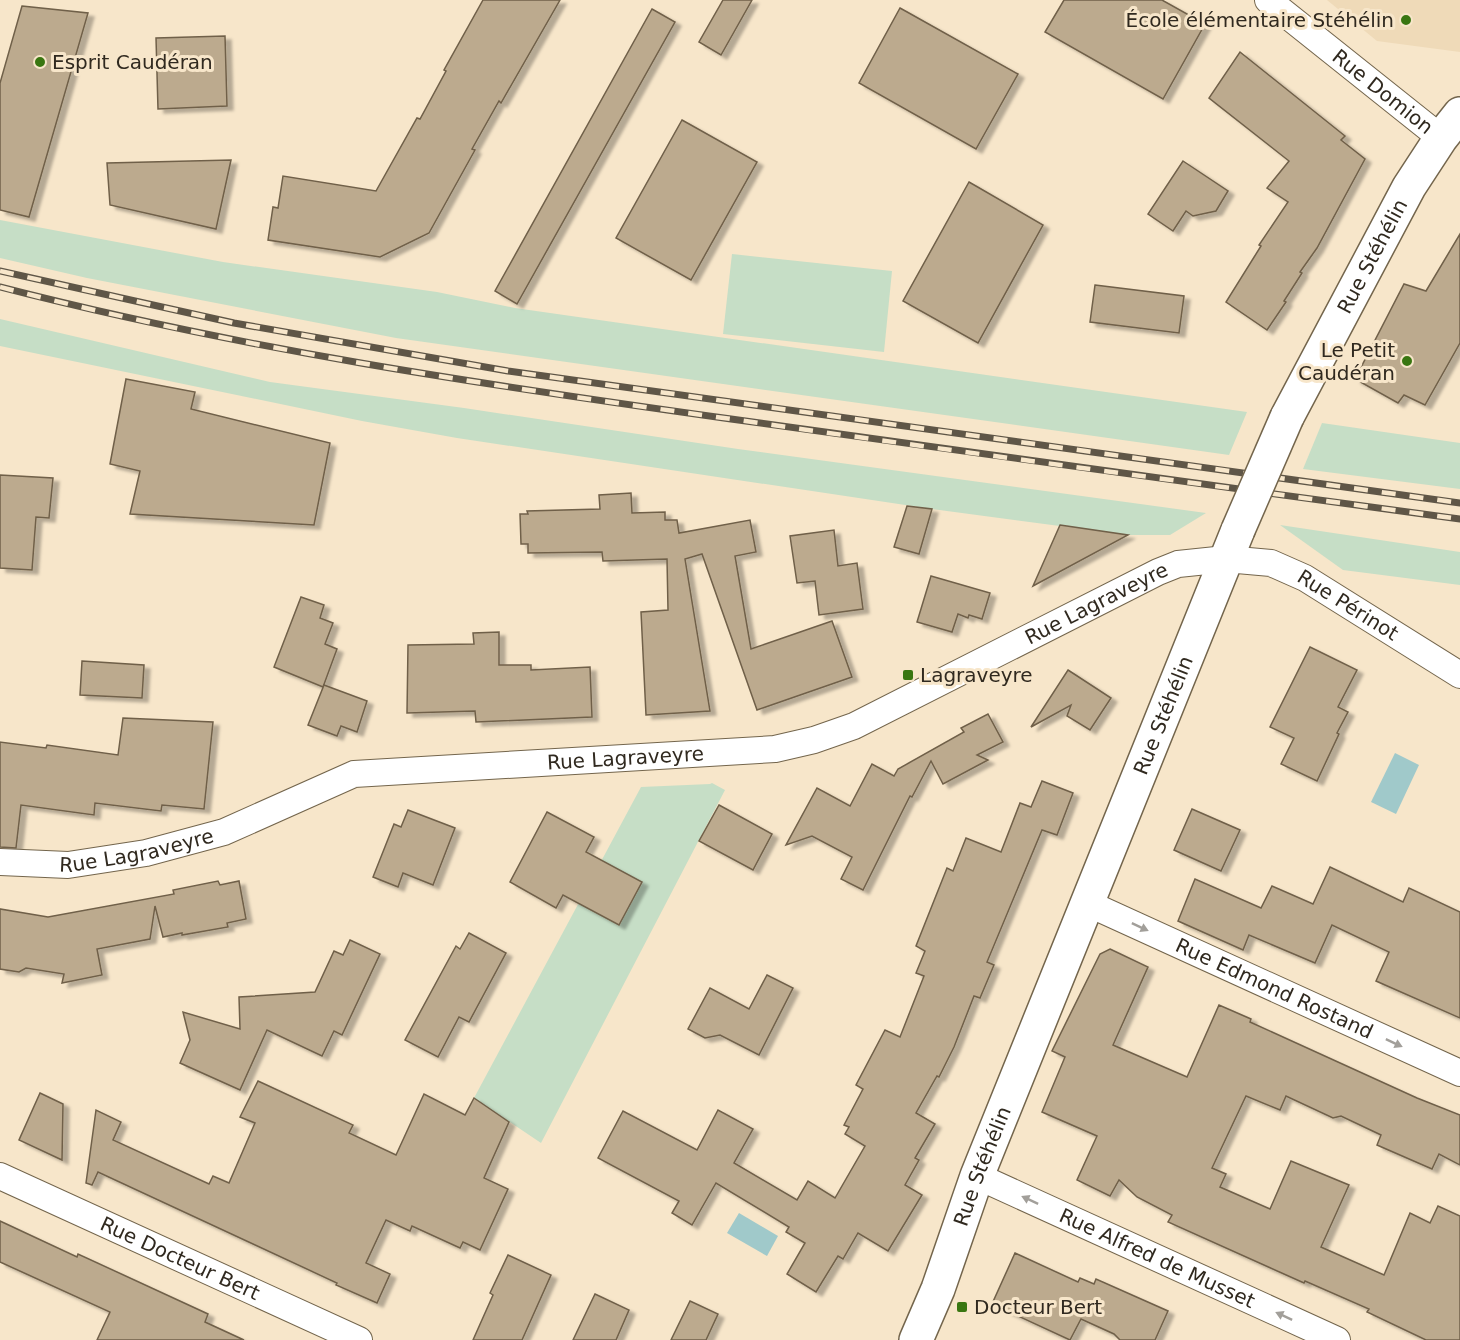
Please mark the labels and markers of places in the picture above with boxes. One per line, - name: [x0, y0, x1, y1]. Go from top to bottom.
- place label: École élémentaire Stéhélin: [1126, 8, 1394, 32]
- marker: École élémentaire Stéhélin: [1399, 13, 1413, 27]
- place label: Esprit Caudéran: [52, 50, 213, 74]
- marker: Esprit Caudéran: [33, 55, 47, 69]
- place label: Le Petit Caudéran: [1298, 338, 1395, 385]
- marker: Le Petit Caudéran: [1400, 354, 1414, 368]
- place label: Lagraveyre: [920, 663, 1033, 687]
- marker: Lagraveyre: [901, 668, 915, 682]
- place label: Docteur Bert: [974, 1295, 1102, 1319]
- marker: Docteur Bert: [955, 1300, 969, 1314]

